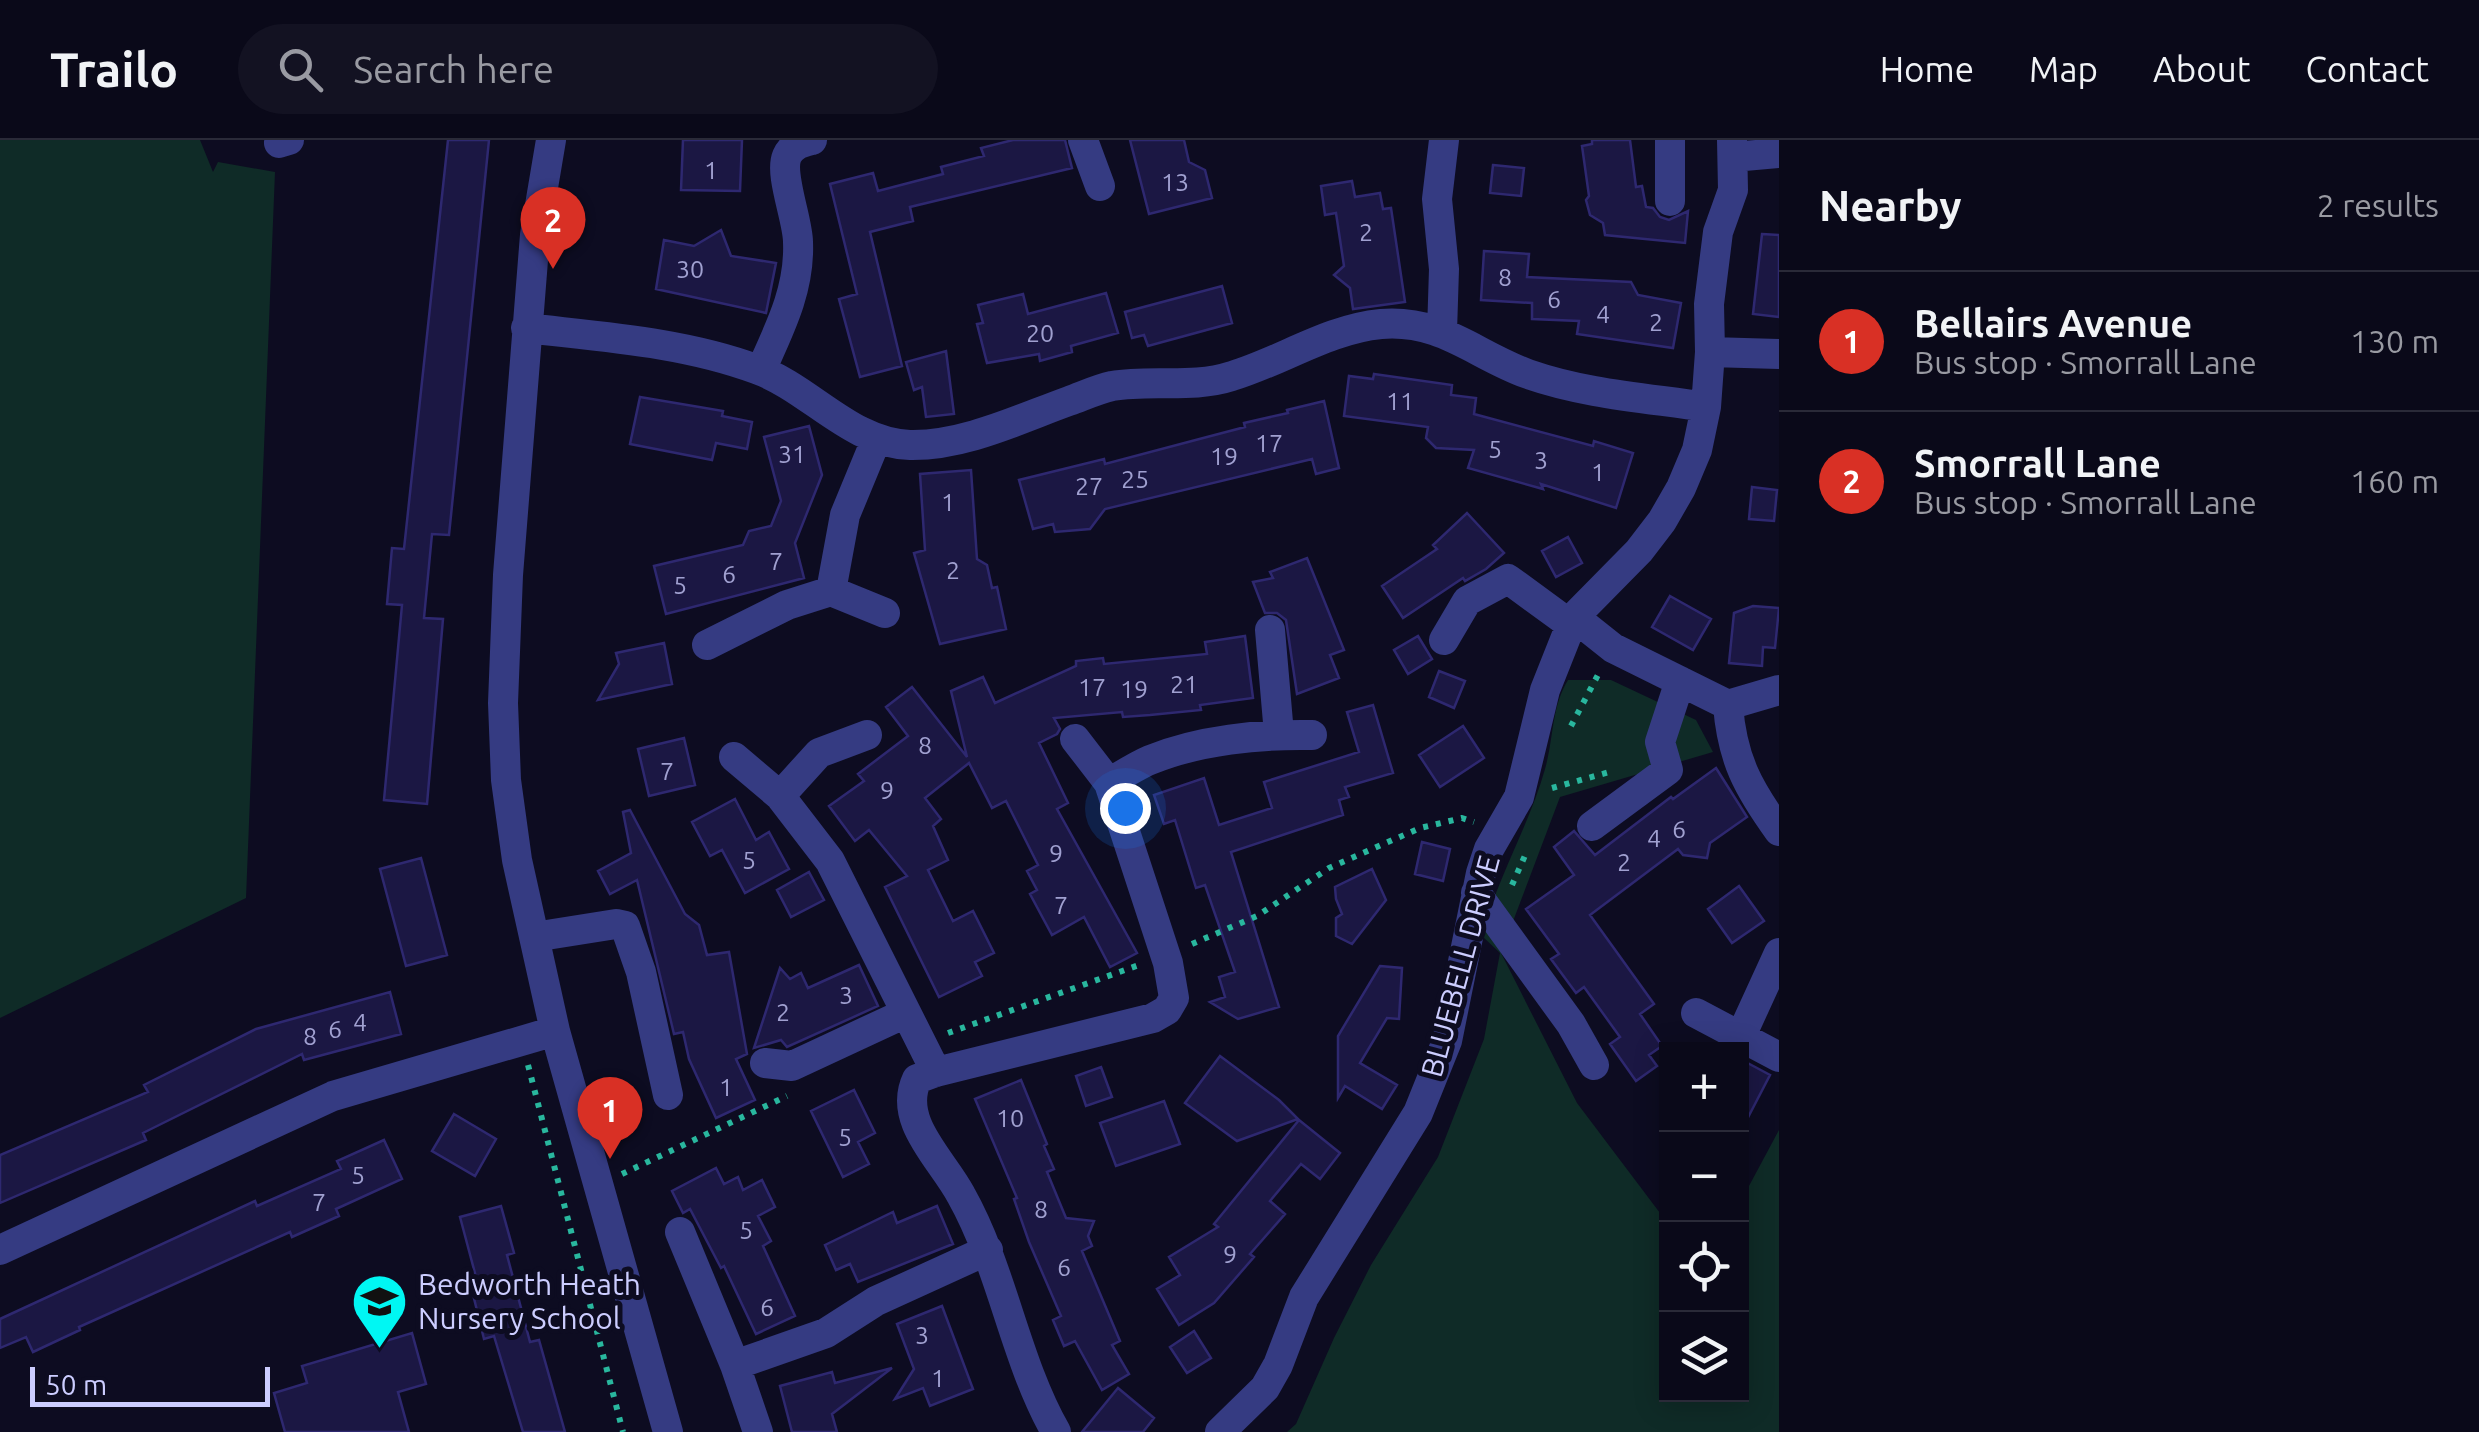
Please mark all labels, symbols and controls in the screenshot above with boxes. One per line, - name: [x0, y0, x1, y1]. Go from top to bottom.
- search box: [238, 24, 938, 114]
- text: Trailo: [50, 42, 178, 96]
- icon: search: [273, 42, 328, 97]
- text: Search here: [353, 48, 554, 90]
- text: Home: [1880, 49, 1974, 89]
- text: Map: [2029, 49, 2098, 89]
- text: About: [2153, 49, 2250, 89]
- text: Contact: [2305, 49, 2429, 89]
- house number: 1: [704, 156, 718, 184]
- house number: 13: [1161, 168, 1189, 196]
- text: Nearby: [1819, 182, 1962, 229]
- pin: 2: [520, 186, 586, 269]
- text: 2 results: [2317, 187, 2439, 223]
- house number: 2: [1359, 218, 1373, 246]
- house number: 30: [676, 255, 704, 283]
- house number: 8: [1498, 263, 1512, 291]
- house number: 6: [1547, 285, 1561, 313]
- house number: 4: [1596, 300, 1610, 328]
- text: Bellairs Avenue: [1914, 302, 2192, 344]
- house number: 2: [1649, 308, 1663, 336]
- house number: 20: [1026, 319, 1054, 347]
- text: 1: [1842, 323, 1861, 359]
- text: 130 m: [2350, 323, 2439, 359]
- text: Bus stop · Smorrall Lane: [1914, 344, 2257, 380]
- house number: 11: [1386, 387, 1414, 415]
- house number: 17: [1255, 429, 1283, 457]
- house number: 5: [1488, 435, 1502, 463]
- house number: 31: [778, 440, 806, 468]
- house number: 19: [1210, 442, 1238, 470]
- text: Smorrall Lane: [1914, 442, 2161, 484]
- house number: 3: [1534, 446, 1548, 474]
- house number: 1: [1591, 458, 1605, 486]
- text: 2: [1842, 463, 1861, 499]
- text: 160 m: [2350, 463, 2439, 499]
- house number: 25: [1121, 465, 1149, 493]
- house number: 27: [1075, 472, 1103, 500]
- text: Bus stop · Smorrall Lane: [1914, 484, 2257, 520]
- house number: 1: [941, 488, 955, 516]
- house number: 7: [769, 547, 783, 575]
- house number: 2: [946, 556, 960, 584]
- house number: 6: [722, 560, 736, 588]
- house number: 5: [673, 571, 687, 599]
- house number: 21: [1170, 670, 1198, 698]
- house number: 17: [1078, 673, 1106, 701]
- house number: 19: [1120, 675, 1148, 703]
- house number: 8: [918, 731, 932, 759]
- house number: 7: [660, 757, 674, 785]
- house number: 9: [880, 776, 894, 804]
- your location: [1100, 783, 1151, 834]
- house number: 6: [1672, 815, 1686, 843]
- house number: 4: [1647, 824, 1661, 852]
- house number: 9: [1049, 839, 1063, 867]
- house number: 5: [742, 846, 756, 874]
- house number: 2: [1617, 848, 1631, 876]
- street label: BLUEBELL DRIVE: [1414, 851, 1506, 1081]
- house number: 7: [1054, 891, 1068, 919]
- house number: 3: [839, 981, 853, 1009]
- house number: 2: [776, 998, 790, 1026]
- house number: 4: [353, 1008, 367, 1036]
- house number: 6: [328, 1015, 342, 1043]
- house number: 8: [303, 1022, 317, 1050]
- map controls: [1659, 1042, 1749, 1402]
- button: +: [1659, 1042, 1749, 1132]
- house number: 1: [719, 1073, 733, 1101]
- pin: 1: [578, 1076, 642, 1159]
- house number: 10: [996, 1104, 1024, 1132]
- house number: 5: [838, 1123, 852, 1151]
- button: −: [1659, 1132, 1749, 1222]
- house number: 5: [351, 1161, 365, 1189]
- house number: 7: [312, 1188, 326, 1216]
- house number: 8: [1034, 1195, 1048, 1223]
- house number: 5: [739, 1216, 753, 1244]
- button: locate: [1659, 1222, 1749, 1312]
- house number: 9: [1223, 1240, 1237, 1268]
- house number: 6: [1057, 1253, 1071, 1281]
- place label: Bedworth Heath Nursery School: [418, 1267, 641, 1335]
- school or university icon: Bedworth Heath Nursery School: [349, 1271, 409, 1350]
- house number: 6: [760, 1293, 774, 1321]
- button: layers: [1659, 1312, 1749, 1402]
- house number: 3: [915, 1321, 929, 1349]
- scale bar: [30, 1362, 270, 1406]
- house number: 1: [931, 1364, 945, 1392]
- text: 50 m: [45, 1369, 107, 1400]

